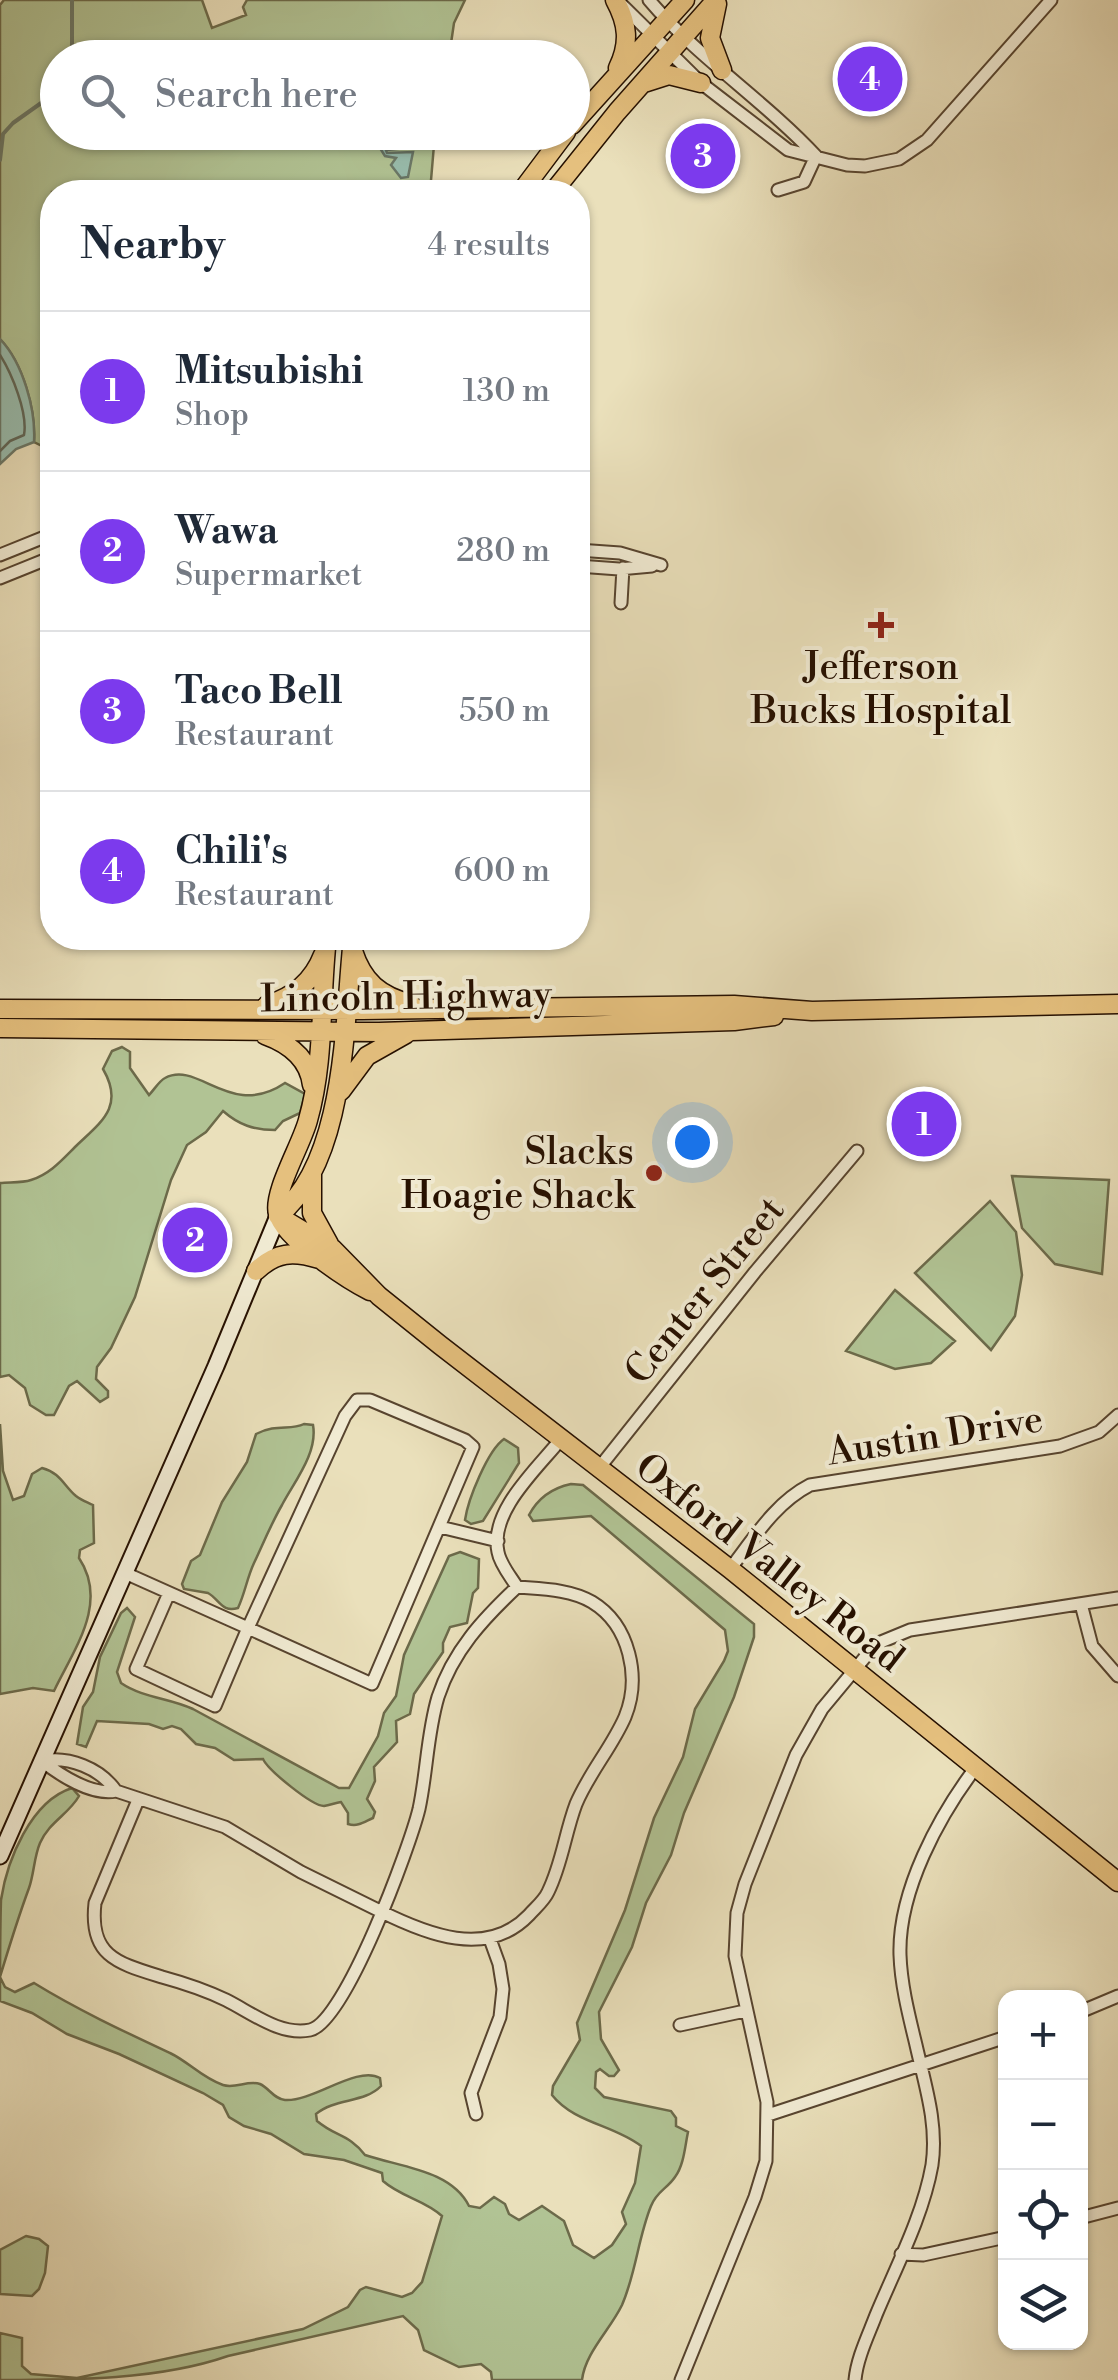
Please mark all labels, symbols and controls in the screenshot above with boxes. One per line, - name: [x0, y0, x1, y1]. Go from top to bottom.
- search box: [40, 40, 590, 150]
- pin: 4: [838, 42, 902, 116]
- icon: search: [75, 68, 130, 123]
- text: Search here: [155, 72, 358, 119]
- pin: 3: [670, 118, 736, 194]
- text: Nearby: [80, 219, 225, 272]
- text: 4 results: [428, 225, 550, 265]
- text: Mitsubishi: [175, 348, 363, 395]
- text: 1: [105, 371, 120, 411]
- text: 130 m: [463, 371, 550, 411]
- text: Shop: [175, 395, 249, 435]
- text: Wawa: [175, 508, 278, 555]
- text: 2: [102, 531, 123, 571]
- text: 280 m: [456, 531, 550, 571]
- text: Supermarket: [175, 555, 362, 595]
- marker: Jefferson Bucks Hospital: [868, 612, 894, 638]
- place label: Jefferson Bucks Hospital: [750, 644, 1011, 735]
- text: Taco Bell: [175, 668, 343, 715]
- text: 3: [103, 691, 122, 731]
- text: 550 m: [459, 691, 550, 731]
- text: Restaurant: [175, 715, 334, 755]
- text: Chili's: [175, 828, 288, 875]
- text: 4: [102, 851, 123, 891]
- text: 600 m: [454, 851, 550, 891]
- text: Restaurant: [175, 875, 334, 915]
- street label: Lincoln Highway: [260, 971, 553, 1024]
- pin: 1: [892, 1086, 956, 1162]
- your location: [667, 1117, 718, 1168]
- place label: Slacks Hoagie Shack: [401, 1129, 636, 1220]
- marker: Slacks Hoagie Shack: [643, 1162, 665, 1184]
- street label: Center Street: [615, 1188, 795, 1394]
- pin: 2: [162, 1202, 228, 1278]
- street label: Austin Drive: [823, 1396, 1046, 1477]
- street label: Oxford Valley Road: [625, 1444, 913, 1683]
- map controls: [998, 1990, 1088, 2350]
- button: +: [998, 1990, 1088, 2080]
- button: −: [998, 2080, 1088, 2170]
- button: locate: [998, 2170, 1088, 2260]
- button: layers: [998, 2260, 1088, 2350]

